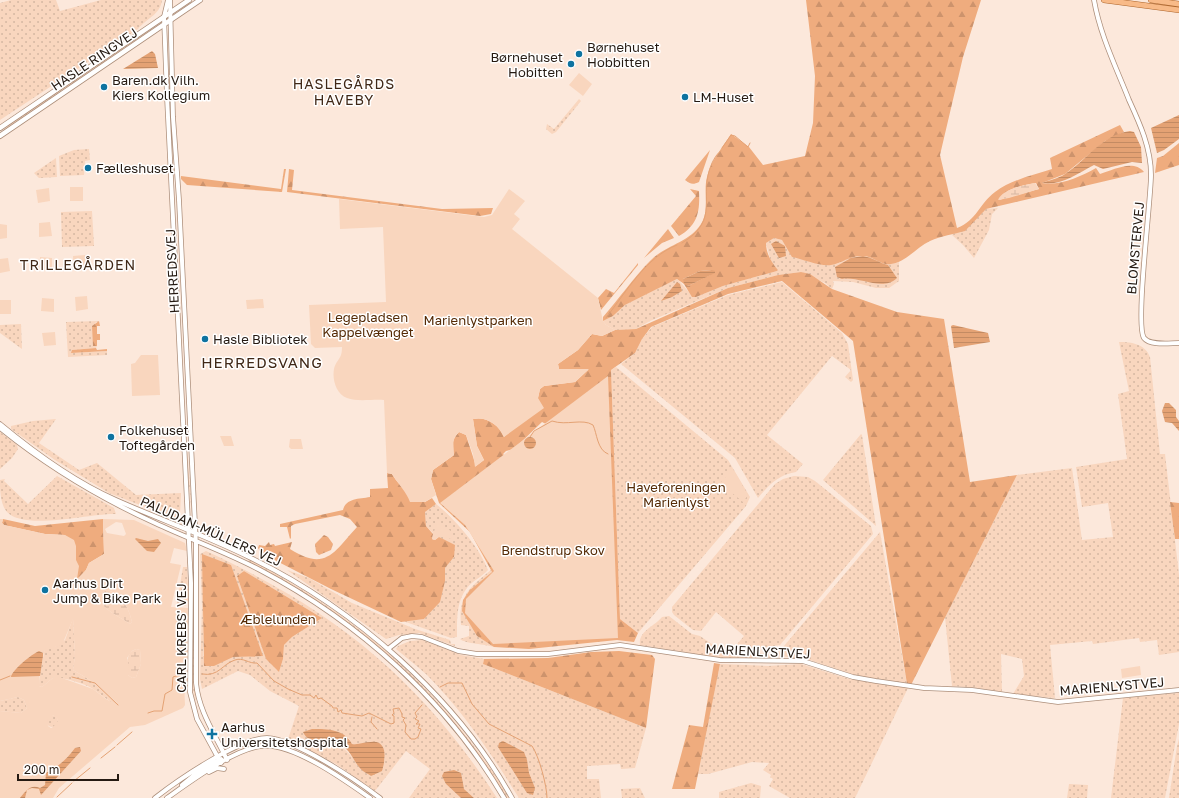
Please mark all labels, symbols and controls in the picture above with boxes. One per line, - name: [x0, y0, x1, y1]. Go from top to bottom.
- street label: HASLE RINGVEJ: [48, 24, 140, 94]
- place label: Børnehuset Hobbitten: [587, 39, 660, 70]
- place label: Børnehuset Hobitten: [490, 49, 563, 80]
- marker: Børnehuset Hobbitten: [574, 49, 584, 59]
- marker: Børnehuset Hobitten: [566, 59, 576, 69]
- place label: Baren.dk Vilh. Kiers Kollegium: [112, 72, 210, 103]
- district label: HASLEGÅRDS HAVEBY: [293, 75, 395, 108]
- marker: Baren.dk Vilh. Kiers Kollegium: [99, 82, 109, 92]
- place label: LM-Huset: [693, 89, 754, 105]
- marker: LM-Huset: [680, 92, 690, 102]
- place label: Fælleshuset: [96, 160, 174, 176]
- marker: Fælleshuset: [83, 163, 93, 173]
- street label: BLOMSTERVEJ: [1123, 201, 1147, 295]
- street label: HERREDSVEJ: [162, 228, 182, 314]
- district label: TRILLEGÅRDEN: [20, 256, 136, 273]
- park label: Legepladsen Kappelvænget: [322, 309, 414, 340]
- park label: Marienlystparken: [424, 312, 532, 328]
- place label: Hasle Bibliotek: [213, 331, 308, 347]
- marker: Hasle Bibliotek: [200, 334, 210, 344]
- district label: HERREDSVANG: [201, 353, 323, 371]
- place label: Folkehuset Toftegården: [119, 422, 195, 453]
- marker: Folkehuset Toftegården: [106, 432, 116, 442]
- park label: Haveforeningen Marienlyst: [626, 479, 726, 510]
- street label: PALUDAN-MÜLLERS VEJ: [138, 493, 284, 569]
- park label: Brendstrup Skov: [501, 542, 606, 558]
- place label: Aarhus Dirt Jump & Bike Park: [53, 575, 162, 606]
- street label: CARL KREBS' VEJ: [173, 583, 189, 693]
- marker: Aarhus Dirt Jump & Bike Park: [40, 585, 50, 595]
- park label: Æblelunden: [240, 611, 316, 627]
- street label: MARIENLYSTVEJ: [705, 640, 811, 662]
- street label: MARIENLYSTVEJ: [1059, 673, 1165, 699]
- place label: Aarhus Universitetshospital: [221, 719, 348, 750]
- marker: Aarhus Universitetshospital: [206, 728, 218, 740]
- scale bar: [18, 756, 118, 782]
- text: 200 m: [24, 762, 59, 777]

